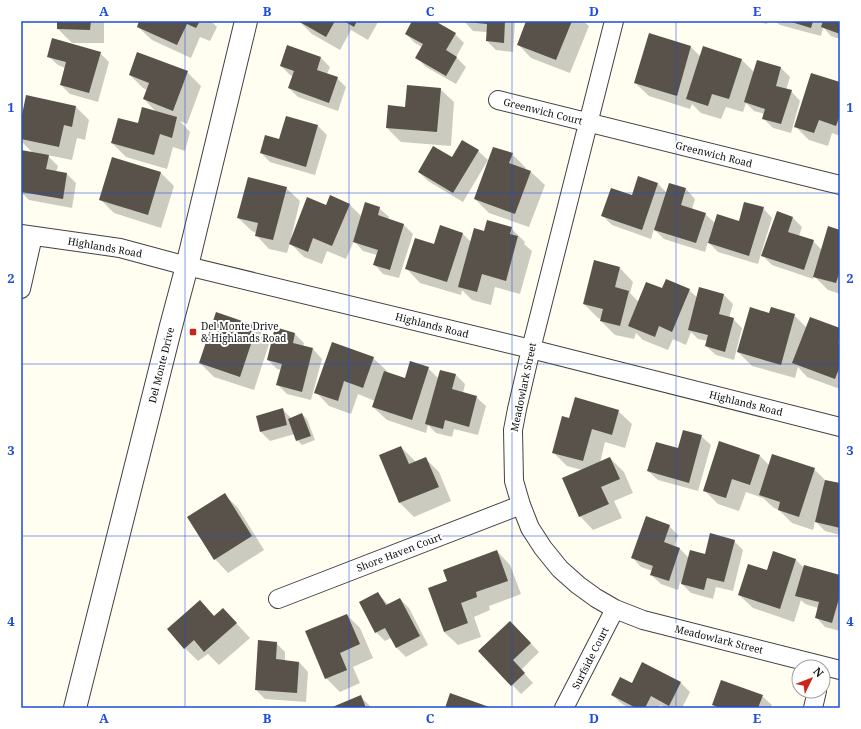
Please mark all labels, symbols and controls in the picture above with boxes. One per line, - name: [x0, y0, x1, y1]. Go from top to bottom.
- text: A: [99, 2, 109, 20]
- text: B: [263, 2, 272, 20]
- text: C: [426, 2, 435, 20]
- text: D: [589, 2, 599, 20]
- text: E: [753, 2, 762, 20]
- street label: Greenwich Court: [502, 94, 585, 128]
- text: 1: [7, 98, 15, 116]
- text: 1: [846, 98, 854, 116]
- street label: Greenwich Road: [674, 138, 754, 170]
- street label: Highlands Road: [67, 234, 143, 260]
- text: 2: [7, 269, 15, 287]
- text: 2: [846, 269, 854, 287]
- street label: Highlands Road: [394, 309, 470, 341]
- place label: Del Monte Drive & Highlands Road: [201, 319, 286, 345]
- street label: Del Monte Drive: [145, 326, 177, 404]
- marker: Del Monte Drive & Highlands Road: [188, 327, 198, 337]
- street label: Meadowlark Street: [507, 341, 539, 433]
- street label: Highlands Road: [708, 387, 784, 419]
- text: 3: [7, 441, 15, 459]
- text: 3: [846, 441, 854, 459]
- street label: Shore Haven Court: [354, 529, 444, 575]
- text: 4: [7, 612, 15, 630]
- text: 4: [846, 612, 854, 630]
- street label: Meadowlark Street: [673, 621, 765, 657]
- street label: Surfside Court: [568, 624, 612, 692]
- north arrow: [791, 659, 831, 699]
- text: N: [810, 664, 827, 680]
- text: A: [99, 709, 109, 727]
- text: B: [263, 709, 272, 727]
- text: C: [426, 709, 435, 727]
- text: D: [589, 709, 599, 727]
- text: E: [753, 709, 762, 727]

